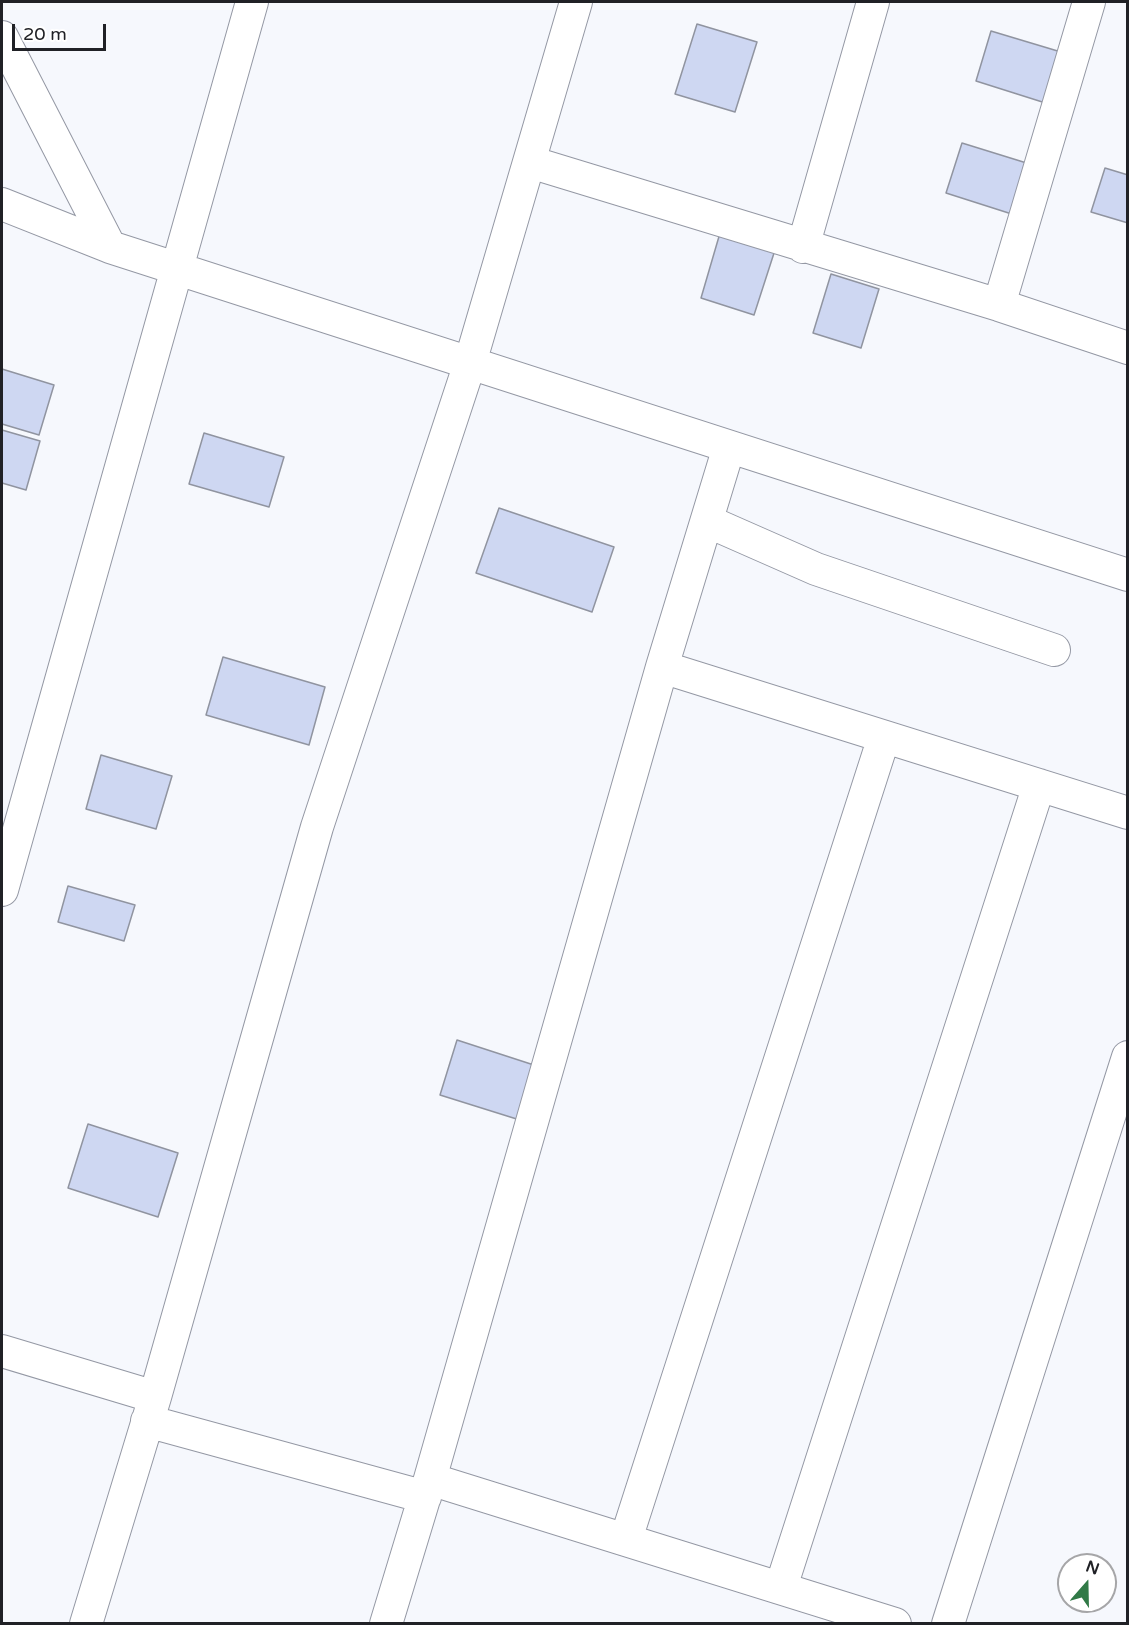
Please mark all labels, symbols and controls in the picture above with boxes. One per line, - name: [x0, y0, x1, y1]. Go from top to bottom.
- scale bar: [15, 12, 110, 50]
- text: 20 m: [23, 23, 67, 45]
- north arrow: [1057, 1553, 1117, 1613]
- text: N: [1083, 1556, 1102, 1580]

